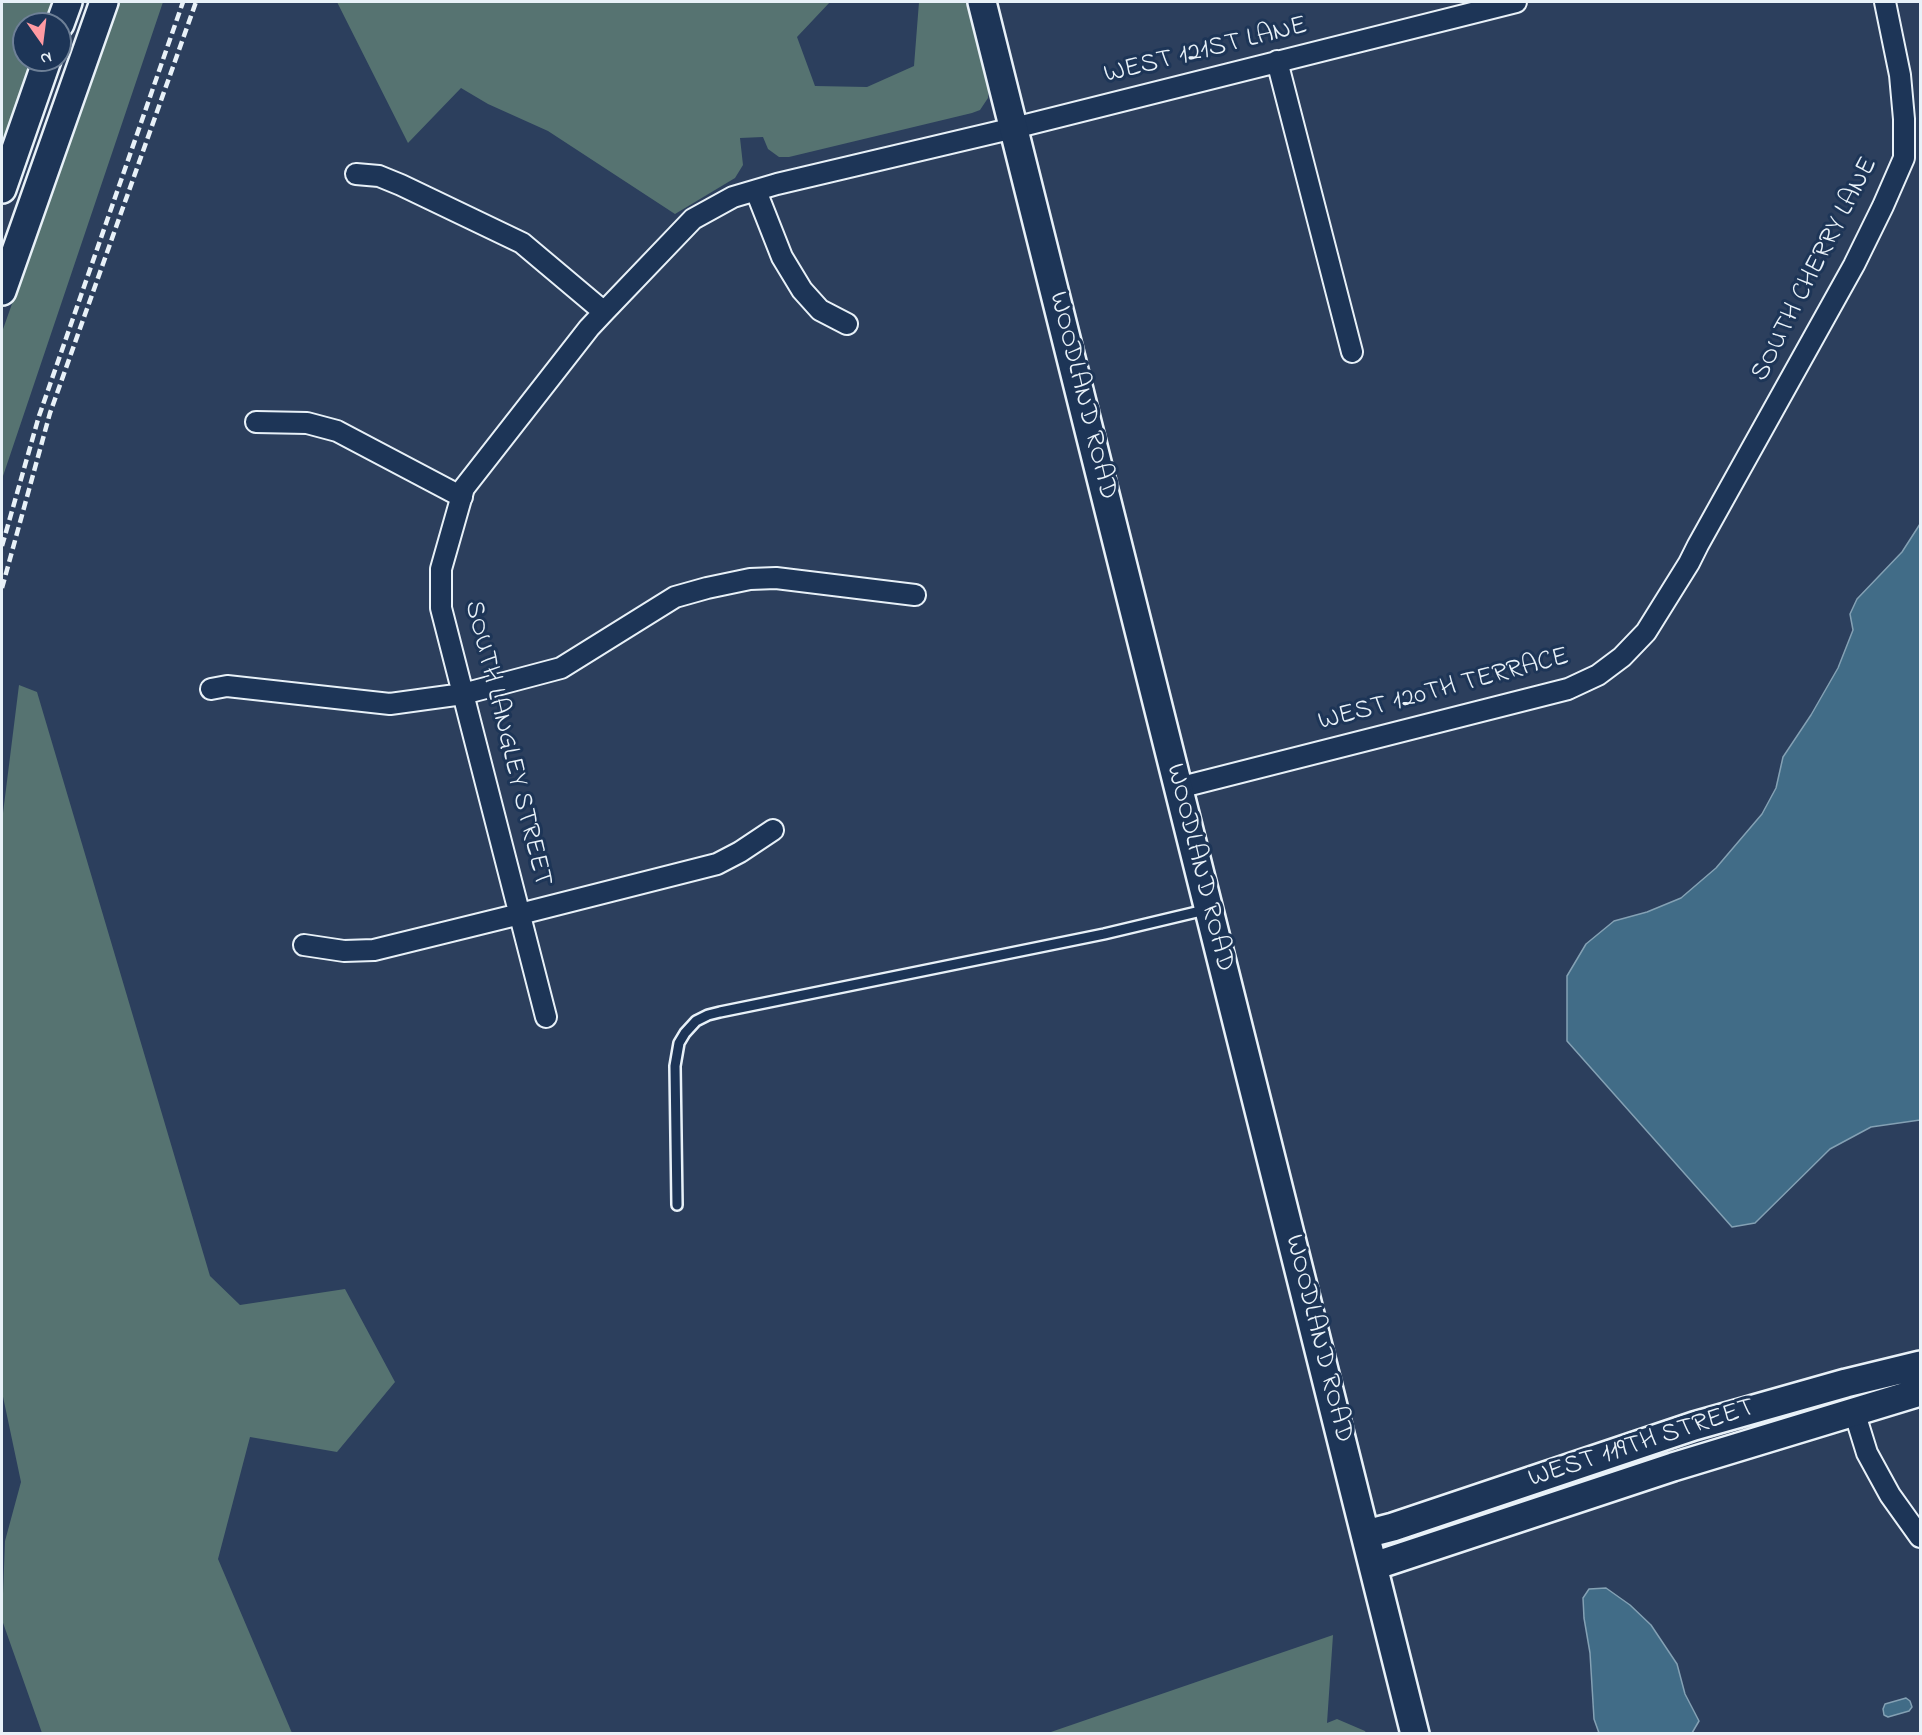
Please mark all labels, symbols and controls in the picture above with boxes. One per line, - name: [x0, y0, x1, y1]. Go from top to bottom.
- street label: WEST 121ST LANE: [1101, 11, 1311, 93]
- north arrow: [12, 12, 72, 72]
- text: N: [38, 45, 54, 70]
- street label: SOUTH CHERRY LANE: [1745, 153, 1887, 387]
- street label: WOODLAND ROAD: [1039, 289, 1123, 503]
- street label: SOUTH LANGLEY STREET: [455, 598, 557, 890]
- street label: WEST 120TH TERRACE: [1315, 642, 1573, 740]
- street label: WOODLAND ROAD: [1156, 761, 1240, 975]
- street label: WOODLAND ROAD: [1275, 1232, 1359, 1446]
- street label: WEST 119TH STREET: [1525, 1393, 1759, 1497]

